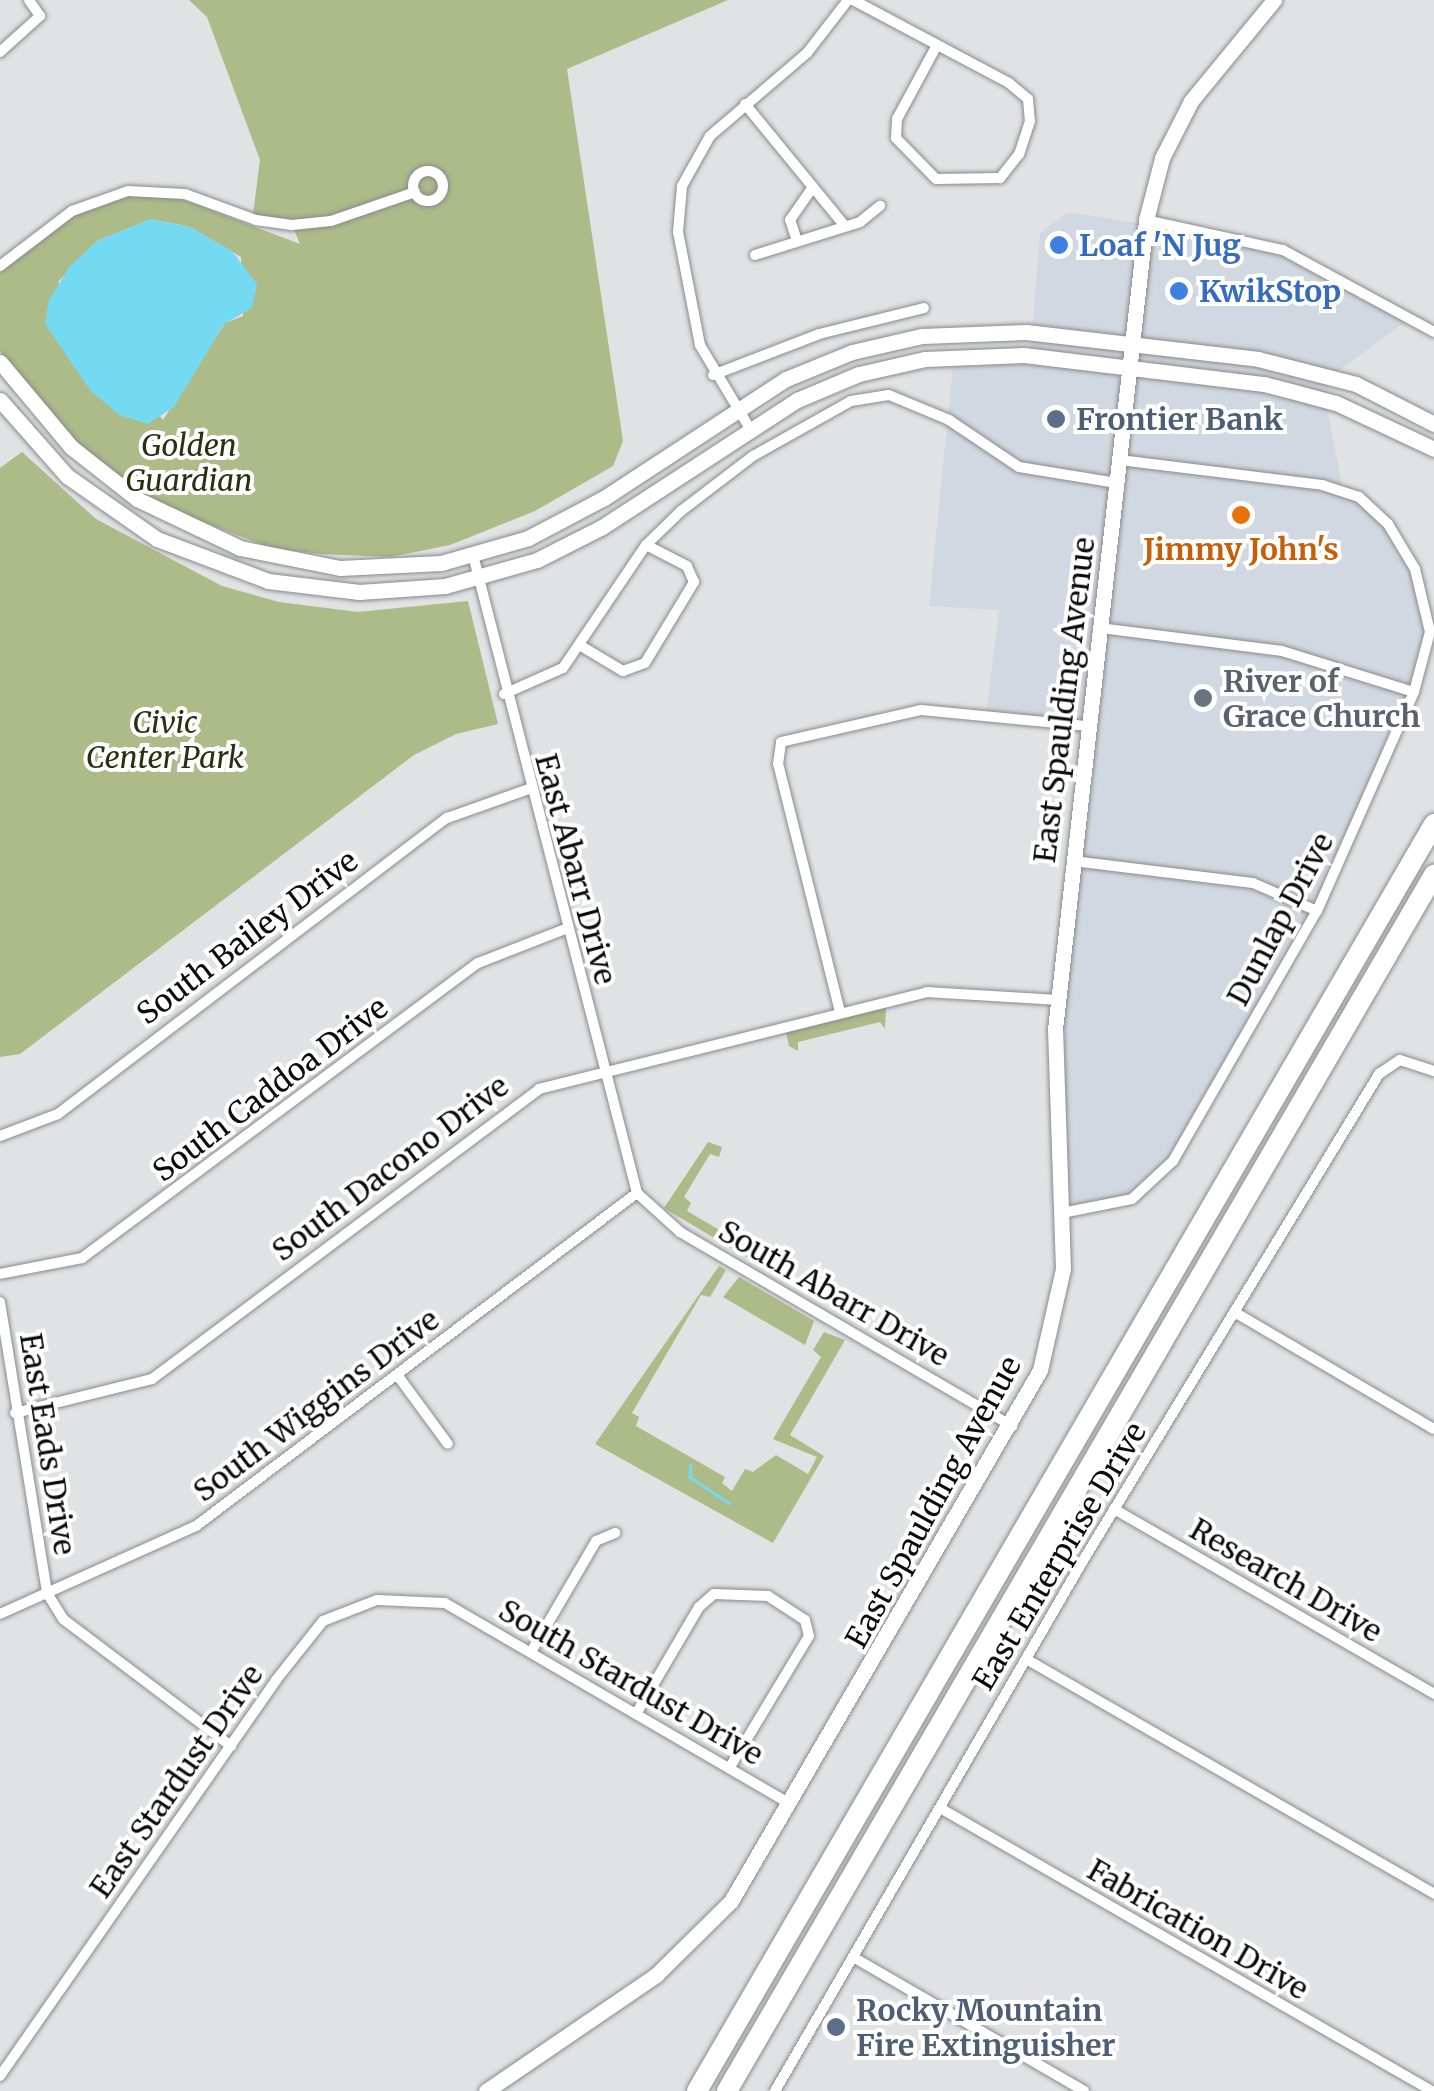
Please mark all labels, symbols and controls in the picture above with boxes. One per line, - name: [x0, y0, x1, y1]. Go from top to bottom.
- place label: Loaf 'N Jug: [1079, 227, 1241, 263]
- marker: Loaf 'N Jug: [1048, 234, 1070, 256]
- place label: KwikStop: [1199, 273, 1341, 309]
- marker: KwikStop: [1168, 280, 1190, 302]
- place label: Frontier Bank: [1076, 401, 1283, 437]
- marker: Frontier Bank: [1045, 408, 1067, 430]
- park label: Golden Guardian: [125, 427, 253, 498]
- marker: Jimmy John's: [1230, 504, 1252, 526]
- place label: Jimmy John's: [1143, 531, 1339, 567]
- street label: East Spaulding Avenue: [1026, 535, 1102, 865]
- place label: River of Grace Church: [1223, 663, 1420, 734]
- marker: River of Grace Church: [1192, 687, 1214, 709]
- park label: Civic Center Park: [86, 704, 244, 774]
- street label: East Abarr Drive: [528, 750, 624, 988]
- street label: Dunlap Drive: [1219, 827, 1341, 1011]
- street label: South Bailey Drive: [130, 842, 364, 1032]
- street label: South Caddoa Drive: [146, 989, 394, 1189]
- street label: South Dacono Drive: [265, 1068, 515, 1268]
- street label: South Abarr Drive: [712, 1212, 956, 1374]
- street label: South Wiggins Drive: [186, 1301, 446, 1509]
- street label: East Eads Drive: [13, 1331, 83, 1557]
- street label: East Spaulding Avenue: [838, 1350, 1028, 1654]
- street label: East Enterprise Drive: [965, 1416, 1153, 1696]
- street label: Research Drive: [1184, 1511, 1388, 1649]
- street label: South Stardust Drive: [493, 1592, 769, 1772]
- street label: East Stardust Drive: [82, 1658, 270, 1904]
- street label: Fabrication Drive: [1081, 1851, 1315, 2007]
- place label: Rocky Mountain Fire Extinguisher: [856, 1992, 1115, 2062]
- marker: Rocky Mountain Fire Extinguisher: [825, 2016, 847, 2038]

